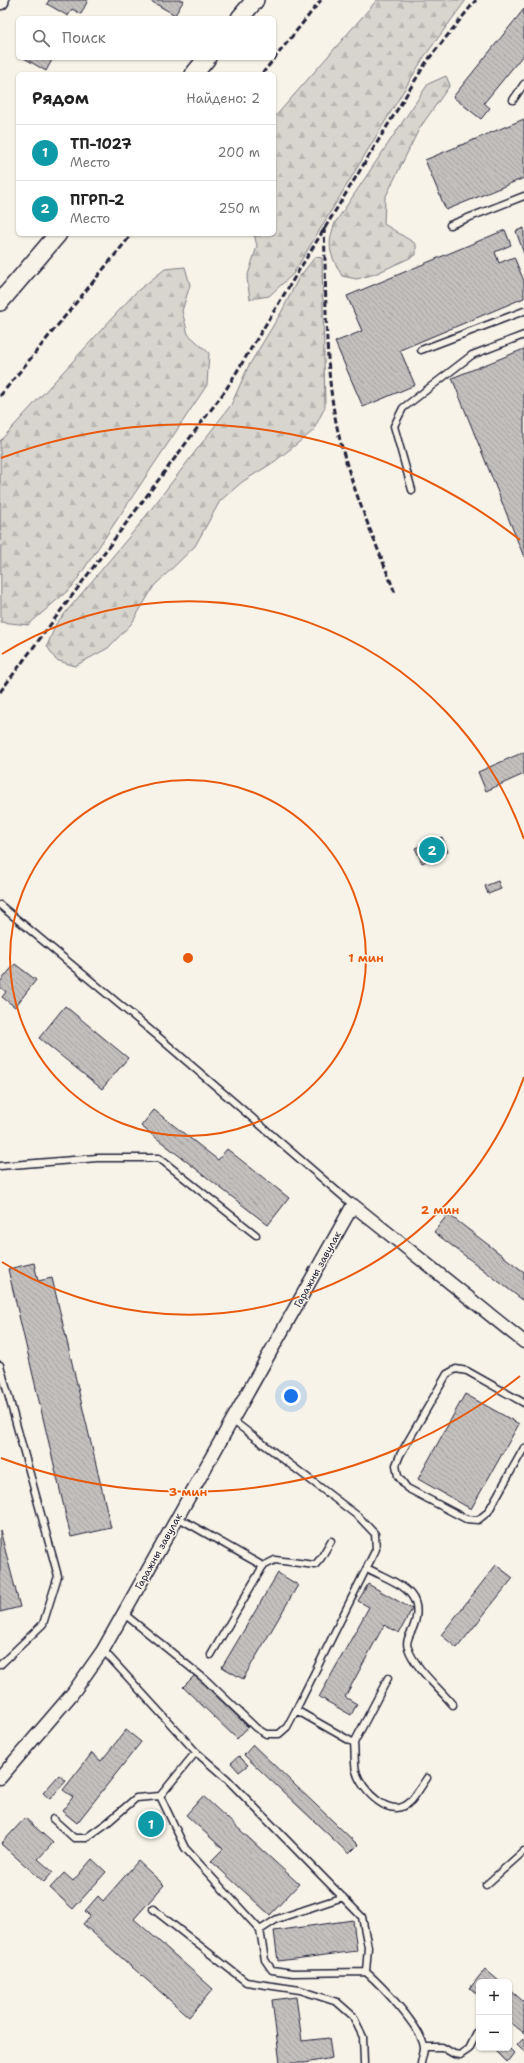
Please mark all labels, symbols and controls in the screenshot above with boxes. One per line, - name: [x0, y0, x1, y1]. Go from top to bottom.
- search box: [16, 16, 276, 60]
- icon: search: [30, 27, 52, 49]
- text: Поиск: [62, 28, 106, 48]
- text: Рядом: [32, 87, 89, 109]
- text: Найдено: 2: [186, 90, 260, 107]
- text: ТП-1027: [70, 134, 132, 154]
- text: 1: [42, 144, 48, 161]
- text: 200 m: [218, 144, 260, 161]
- text: Место: [70, 154, 110, 171]
- text: ПГРП-2: [70, 190, 125, 210]
- text: 2: [40, 200, 50, 217]
- text: 250 m: [219, 200, 260, 217]
- text: Место: [70, 210, 110, 227]
- pin: 2: [419, 835, 445, 865]
- text: 1 мин: [348, 950, 384, 966]
- centre of rings: [181, 951, 195, 965]
- text: 2 мин: [421, 1202, 459, 1218]
- street label: Гаражны завулак: [291, 1228, 344, 1310]
- your location: [281, 1386, 301, 1406]
- text: 3 мин: [169, 1484, 207, 1500]
- street label: Гаражны завулак: [132, 1510, 185, 1592]
- pin: 1: [138, 1809, 164, 1839]
- map controls: [476, 1979, 512, 2051]
- button: +: [476, 1979, 512, 2015]
- button: −: [476, 2015, 512, 2051]

